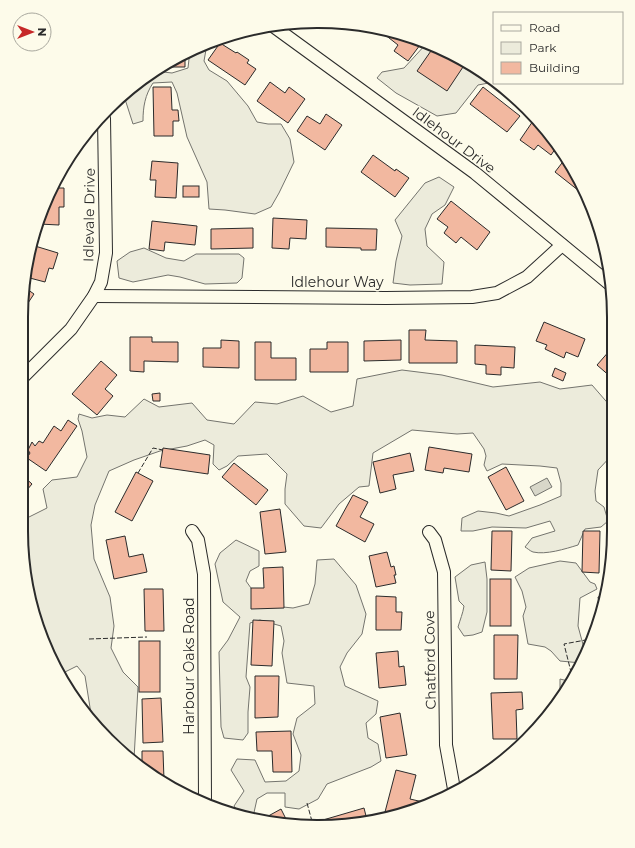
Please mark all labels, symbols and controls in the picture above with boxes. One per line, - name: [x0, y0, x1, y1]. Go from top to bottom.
- north arrow: [12, 12, 52, 52]
- legend: [493, 12, 623, 84]
- text: Road: [529, 20, 560, 35]
- text: N: [35, 28, 49, 36]
- text: Park: [529, 40, 557, 55]
- text: Building: [529, 60, 580, 75]
- street label: Idlehour Drive: [409, 103, 499, 177]
- street label: Idlevale Drive: [79, 168, 99, 262]
- street label: Idlehour Way: [290, 273, 384, 291]
- street label: Harbour Oaks Road: [180, 597, 198, 735]
- street label: Chatford Cove: [420, 610, 440, 710]

